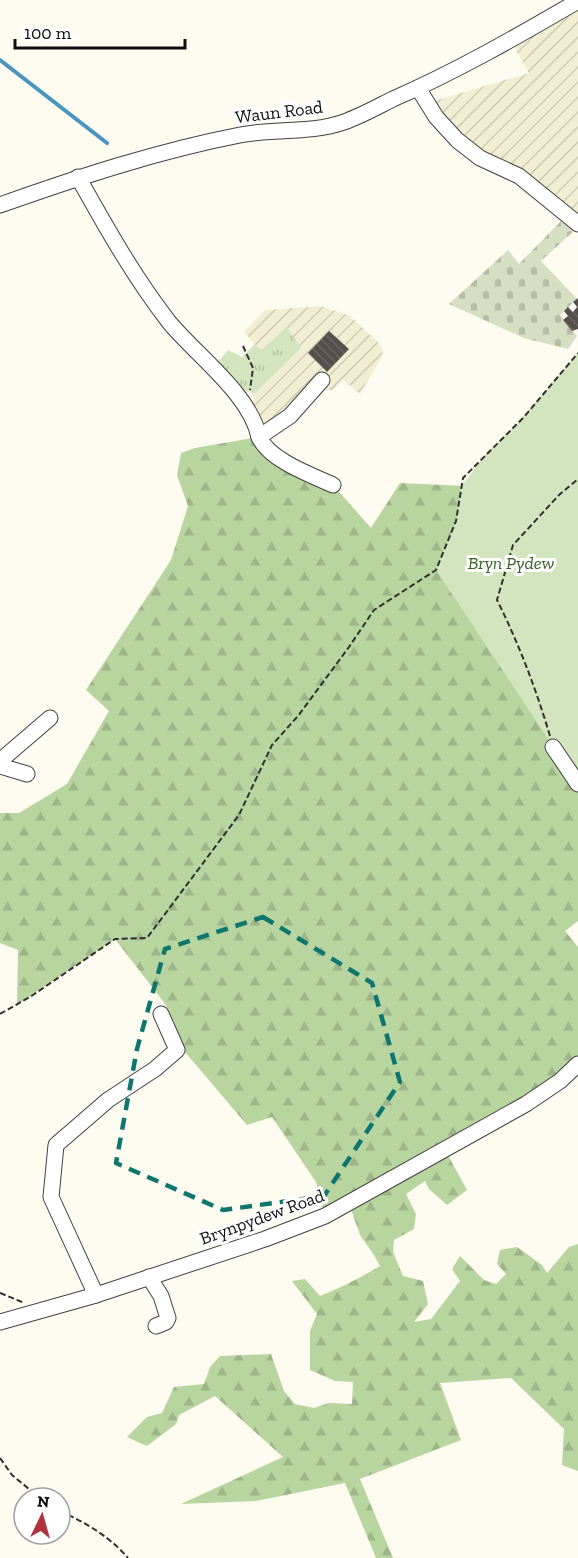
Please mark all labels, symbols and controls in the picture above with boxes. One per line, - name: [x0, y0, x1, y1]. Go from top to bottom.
- scale bar: [15, 12, 184, 50]
- text: 100 m: [24, 22, 72, 44]
- street label: Waun Road: [234, 96, 324, 128]
- park label: Bryn Pydew: [468, 552, 554, 574]
- street label: Brynpydew Road: [197, 1184, 327, 1250]
- north arrow: [12, 1486, 72, 1546]
- text: N: [36, 1492, 50, 1512]

